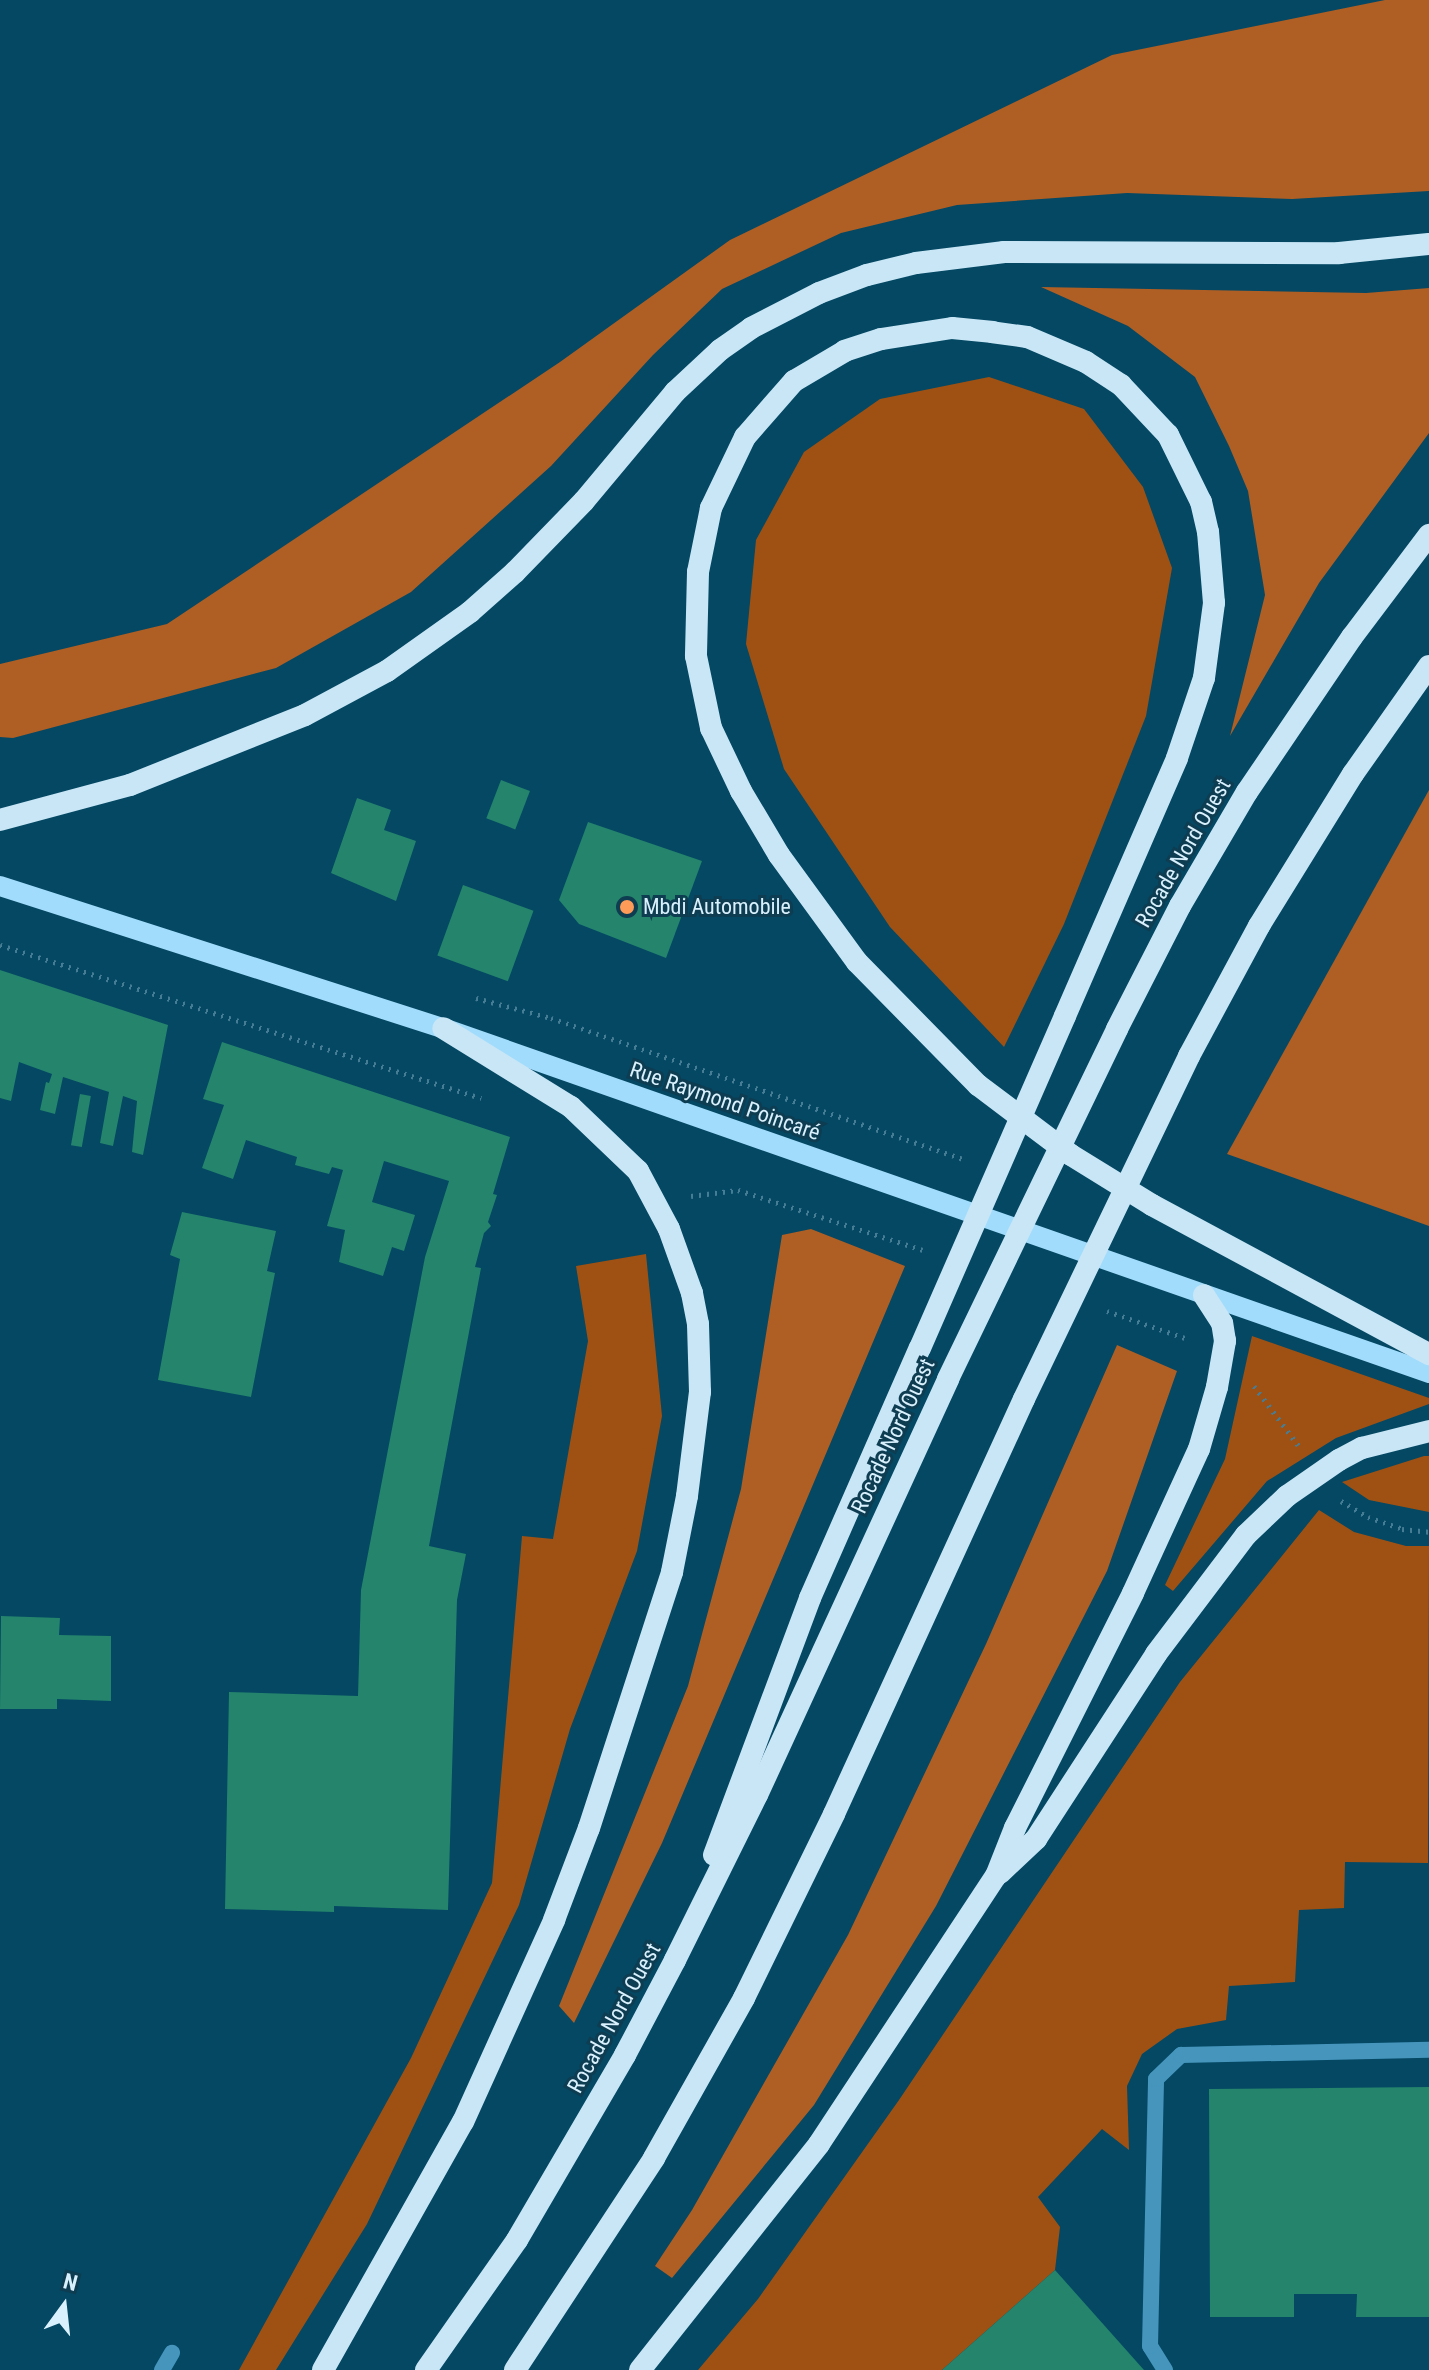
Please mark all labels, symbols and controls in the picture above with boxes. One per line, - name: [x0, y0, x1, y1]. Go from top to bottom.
- street label: Rocade Nord Ouest: [1130, 774, 1236, 932]
- place label: Mbdi Automobile: [643, 894, 791, 920]
- marker: Mbdi Automobile: [618, 898, 636, 916]
- street label: Rue Raymond Poincaré: [626, 1056, 824, 1146]
- street label: Rocade Nord Ouest: [846, 1354, 940, 1518]
- street label: Rocade Nord Ouest: [562, 1938, 666, 2098]
- north arrow: [24, 2266, 104, 2346]
- text: N: [61, 2269, 80, 2296]

